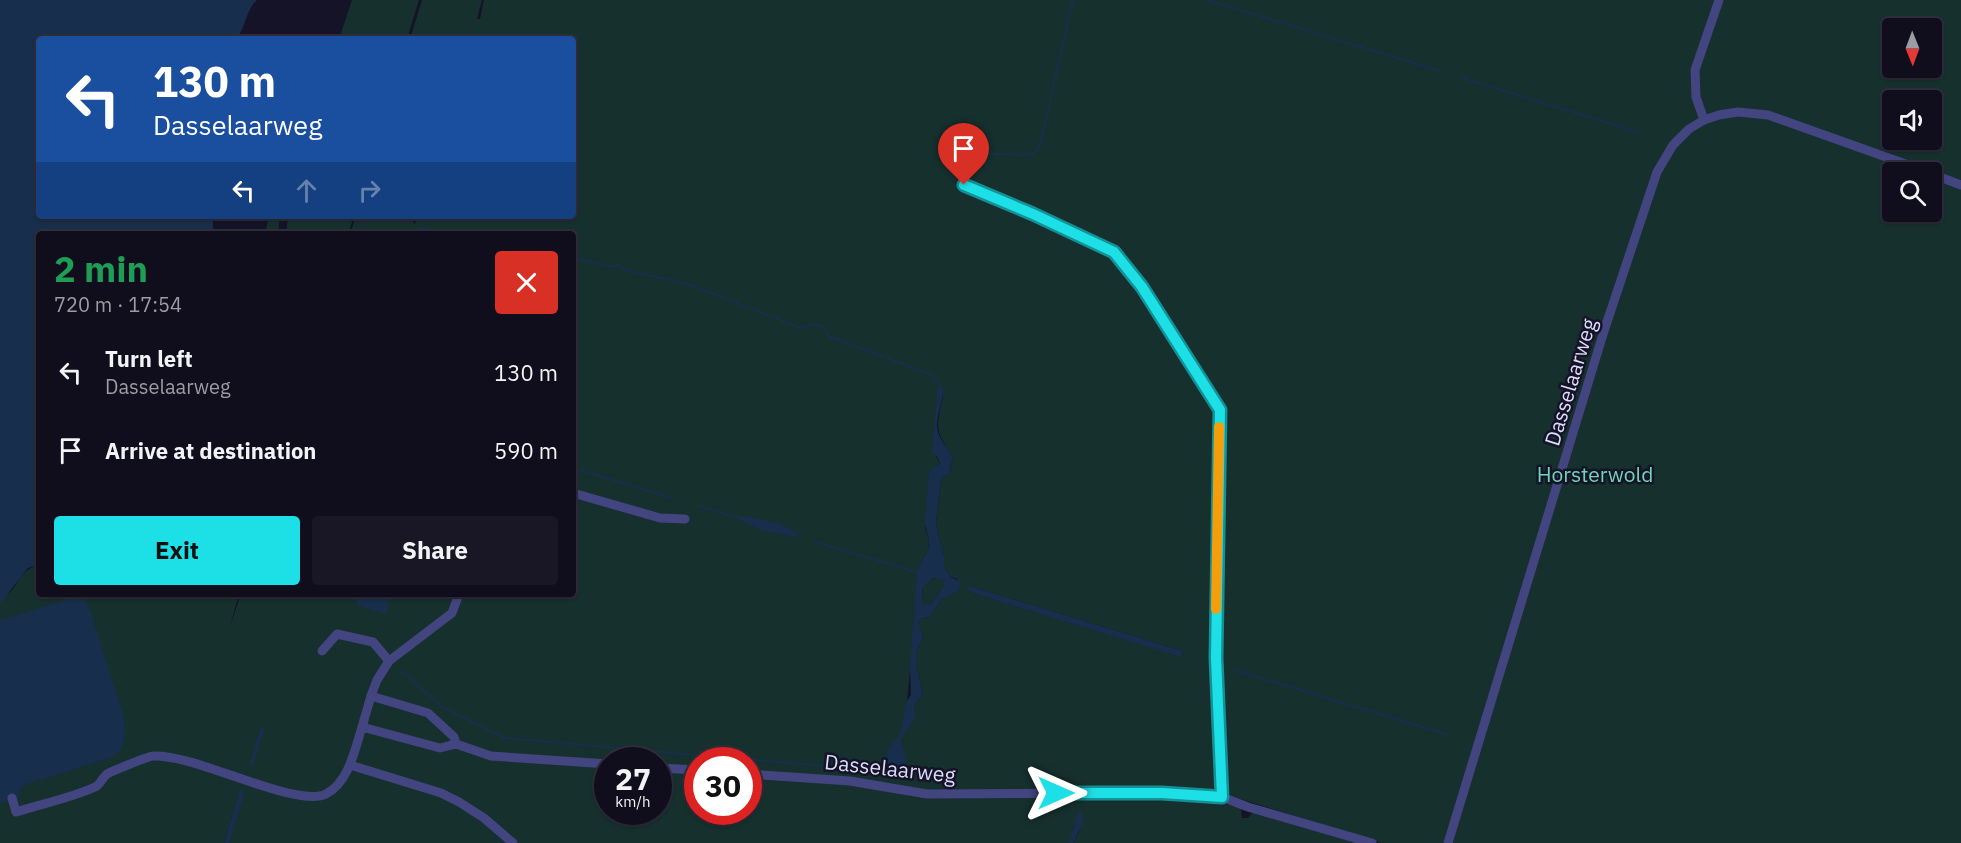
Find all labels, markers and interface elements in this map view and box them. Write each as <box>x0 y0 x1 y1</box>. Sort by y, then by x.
north arrow <box>1882 18 1942 78</box>
map controls <box>1882 18 1942 222</box>
text: 130 m <box>153 54 276 109</box>
icon: left <box>54 60 132 138</box>
button: sound <box>1882 90 1942 150</box>
text: Dasselaarweg <box>153 107 322 142</box>
pin <box>938 123 989 185</box>
icon: arrive <box>947 132 980 165</box>
button: search <box>1882 162 1942 222</box>
icon: left <box>227 174 260 207</box>
icon: ahead <box>290 174 323 207</box>
icon: right <box>353 174 386 207</box>
text: 2 min <box>54 245 148 292</box>
button: close <box>495 251 558 314</box>
text: 720 m · 17:54 <box>54 291 182 318</box>
street label: Dasselaarweg <box>1537 315 1603 449</box>
text: Turn left <box>105 344 193 373</box>
icon: left <box>54 356 87 389</box>
text: 130 m <box>494 358 558 387</box>
text: Dasselaarweg <box>105 373 230 400</box>
icon: arrive <box>54 434 87 467</box>
text: Arrive at destination <box>105 436 316 465</box>
text: 590 m <box>494 436 558 465</box>
park label: Horsterwold <box>1537 460 1653 488</box>
button: Exit <box>54 516 300 585</box>
button: Share <box>312 516 558 585</box>
speed limit sign: 30 <box>684 747 762 825</box>
street label: Dasselaarweg <box>823 747 957 789</box>
text: 27 <box>615 759 651 798</box>
position arrow <box>1024 761 1088 825</box>
text: km/h <box>615 792 651 811</box>

